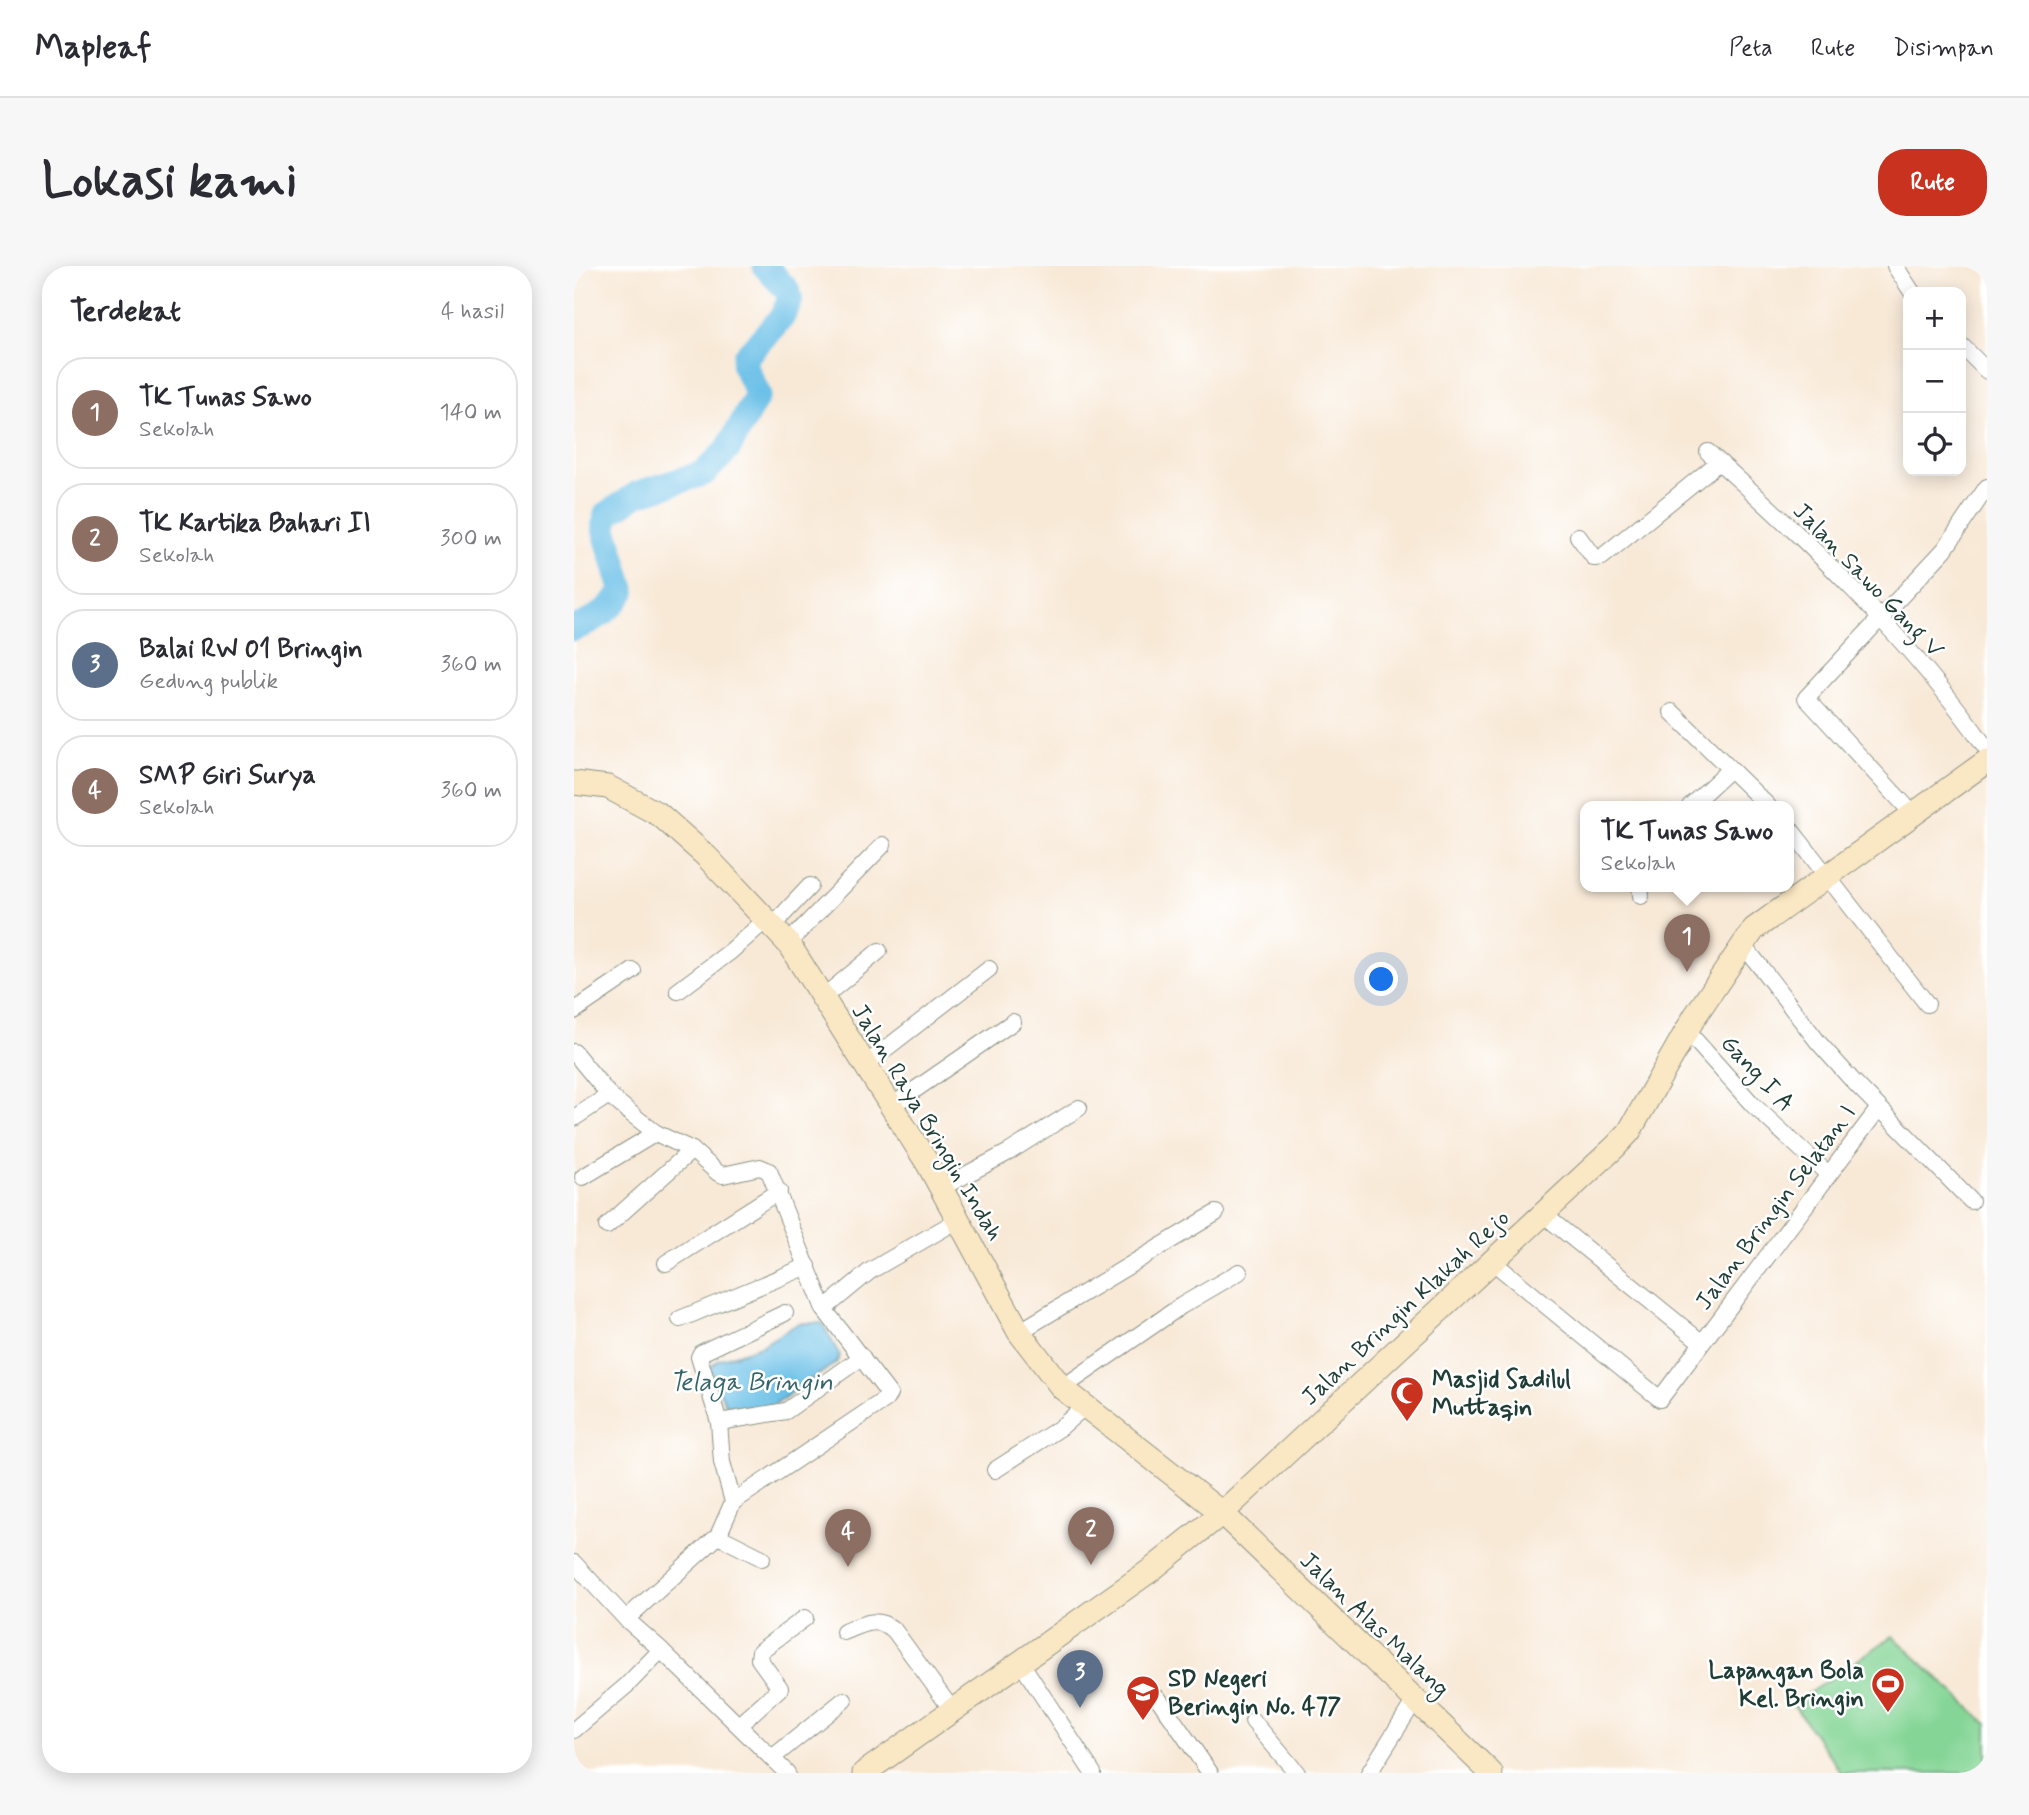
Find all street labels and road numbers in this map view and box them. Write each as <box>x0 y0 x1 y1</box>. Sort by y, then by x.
street label: Jalan Sawo Gang V <box>1783 496 1950 668</box>
street label: Jalan Raya Bringin Indah <box>842 998 1010 1248</box>
street label: Gang I A <box>1712 1029 1801 1121</box>
street label: Jalan Bringin Selatan I <box>1689 1099 1864 1317</box>
street label: Jalan Bringin Klakah Rejo <box>1295 1203 1517 1413</box>
street label: Jalan Alas Malang <box>1291 1546 1456 1706</box>

